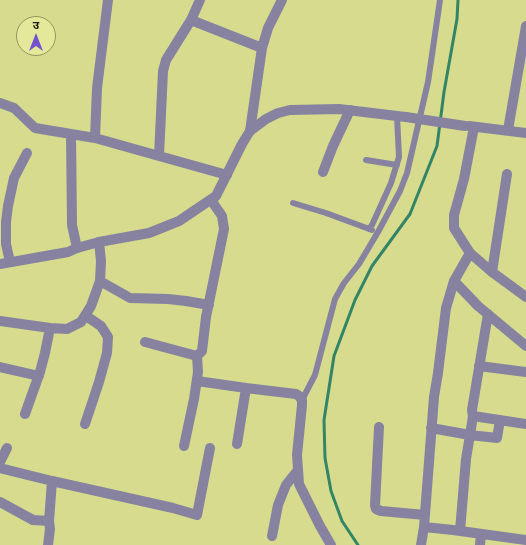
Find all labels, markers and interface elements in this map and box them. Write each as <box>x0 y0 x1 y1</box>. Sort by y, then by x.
north arrow <box>16 16 56 56</box>
text: उ <box>33 18 39 32</box>

